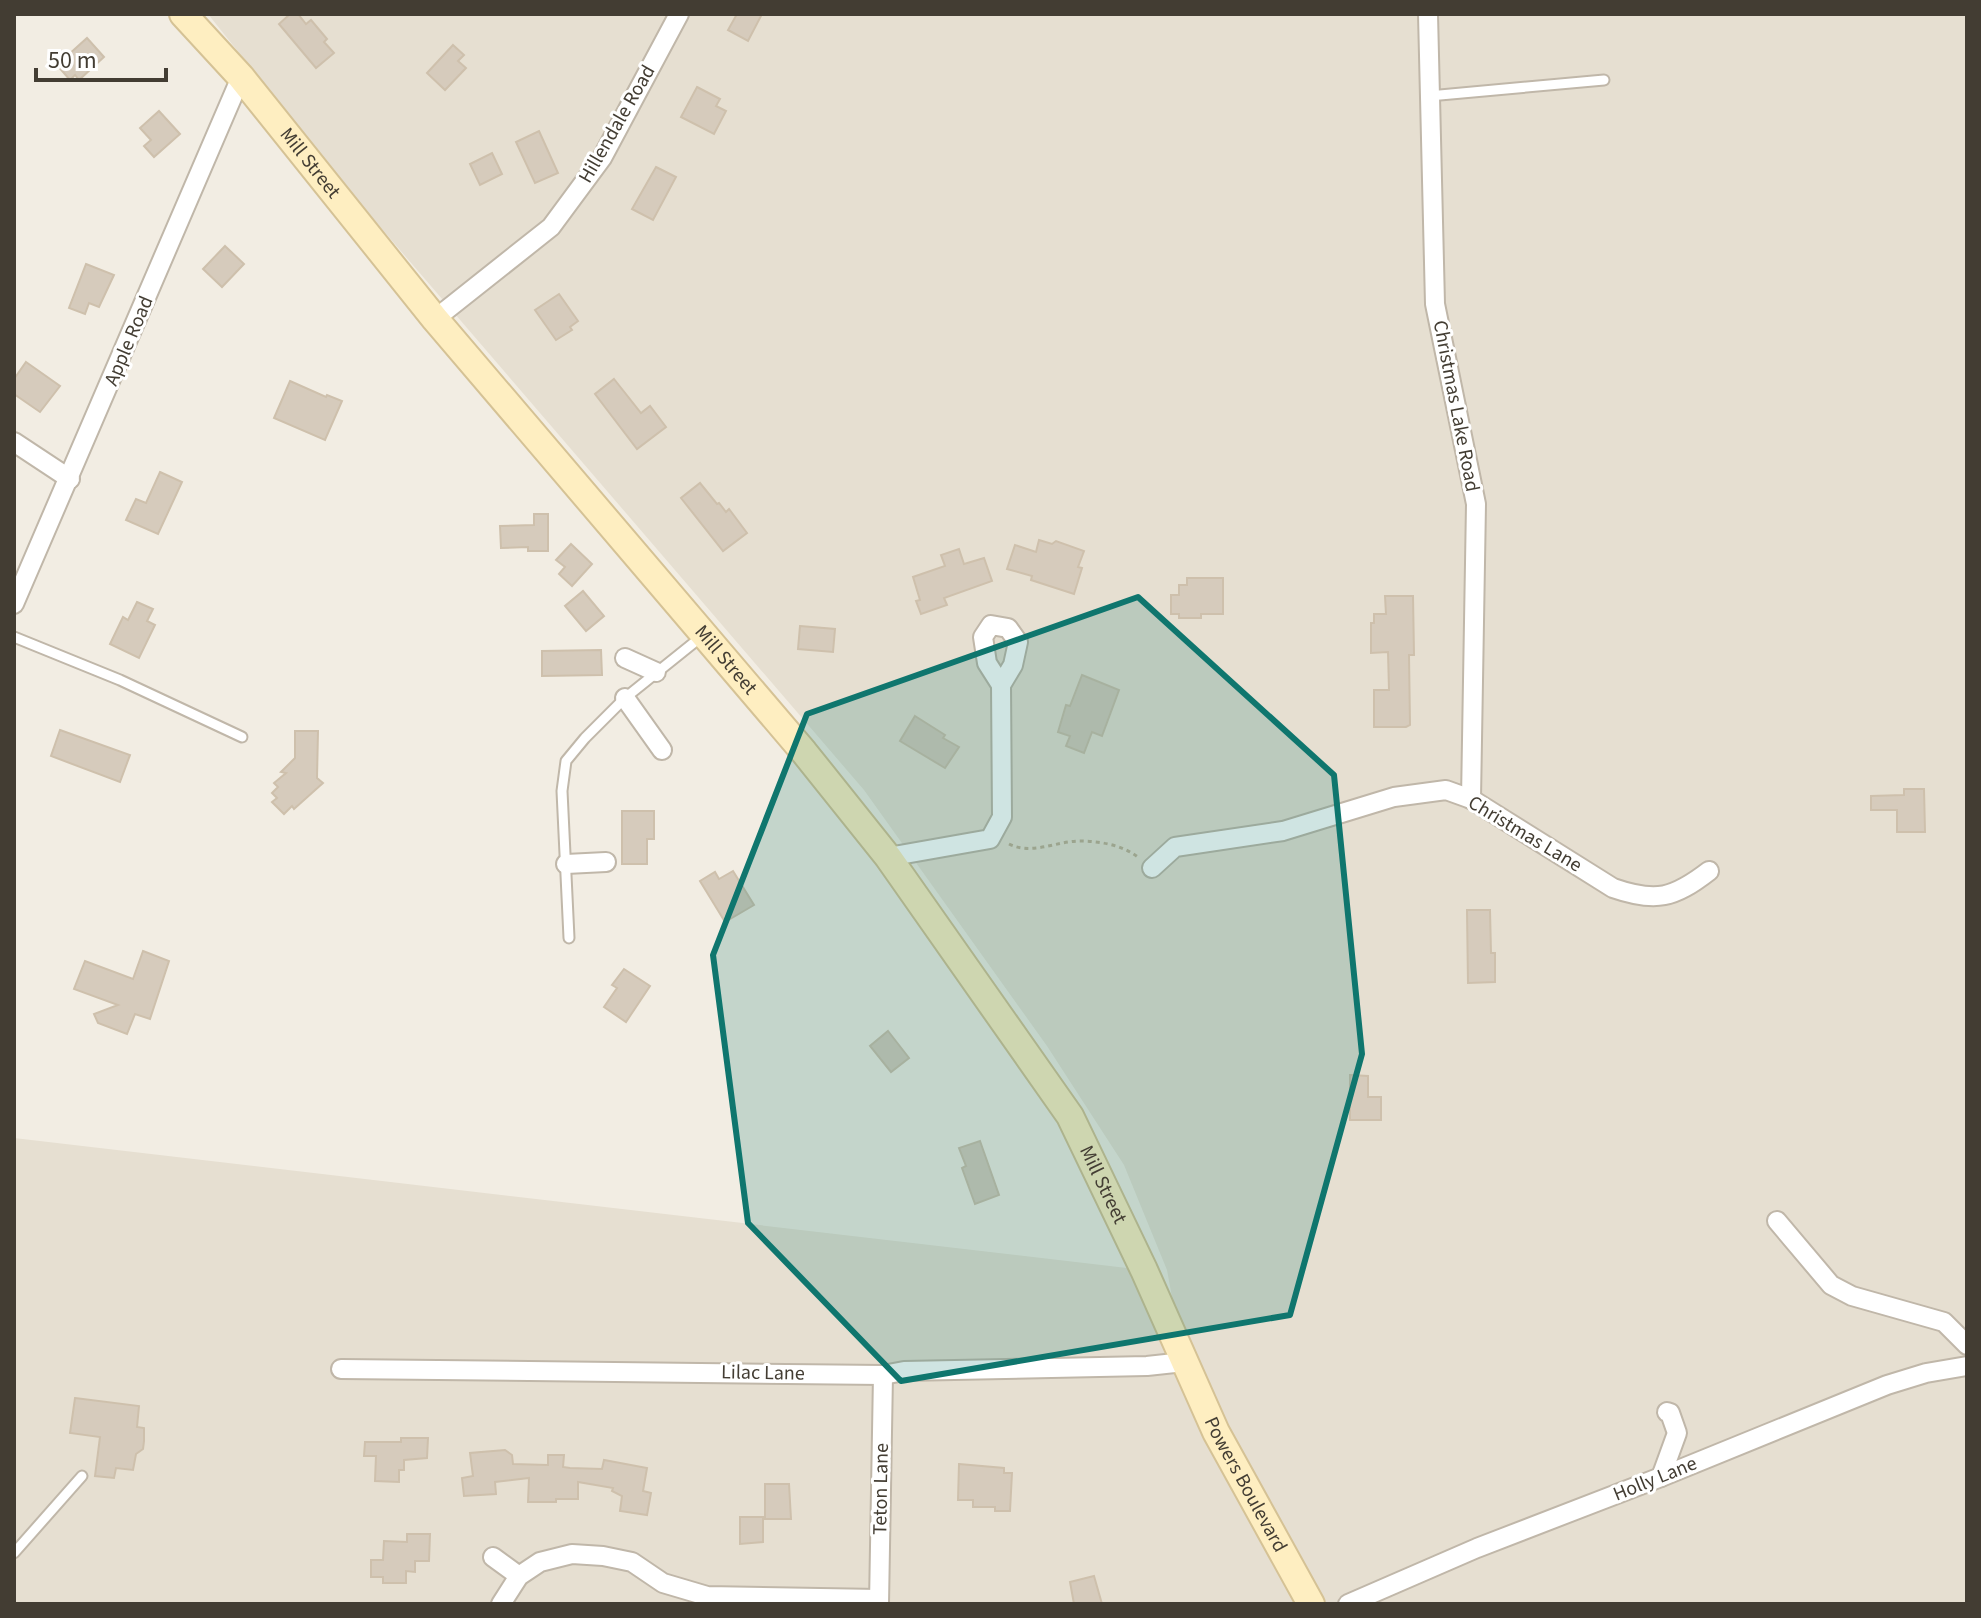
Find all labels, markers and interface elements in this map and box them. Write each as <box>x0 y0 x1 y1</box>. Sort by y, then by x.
scale bar <box>36 32 166 82</box>
text: 50 m <box>48 43 97 78</box>
street label: Hillendale Road <box>572 60 662 188</box>
street label: Mill Street <box>273 122 347 205</box>
street label: Apple Road <box>98 292 160 390</box>
street label: Christmas Lake Road <box>1426 318 1486 494</box>
street label: Mill Street <box>688 619 764 701</box>
street label: Christmas Lane <box>1463 789 1587 879</box>
street label: Mill Street <box>1072 1141 1134 1229</box>
street label: Lilac Lane <box>721 1358 805 1388</box>
street label: Powers Boulevard <box>1197 1412 1294 1557</box>
street label: Teton Lane <box>866 1443 896 1535</box>
street label: Holly Lane <box>1609 1449 1701 1508</box>

